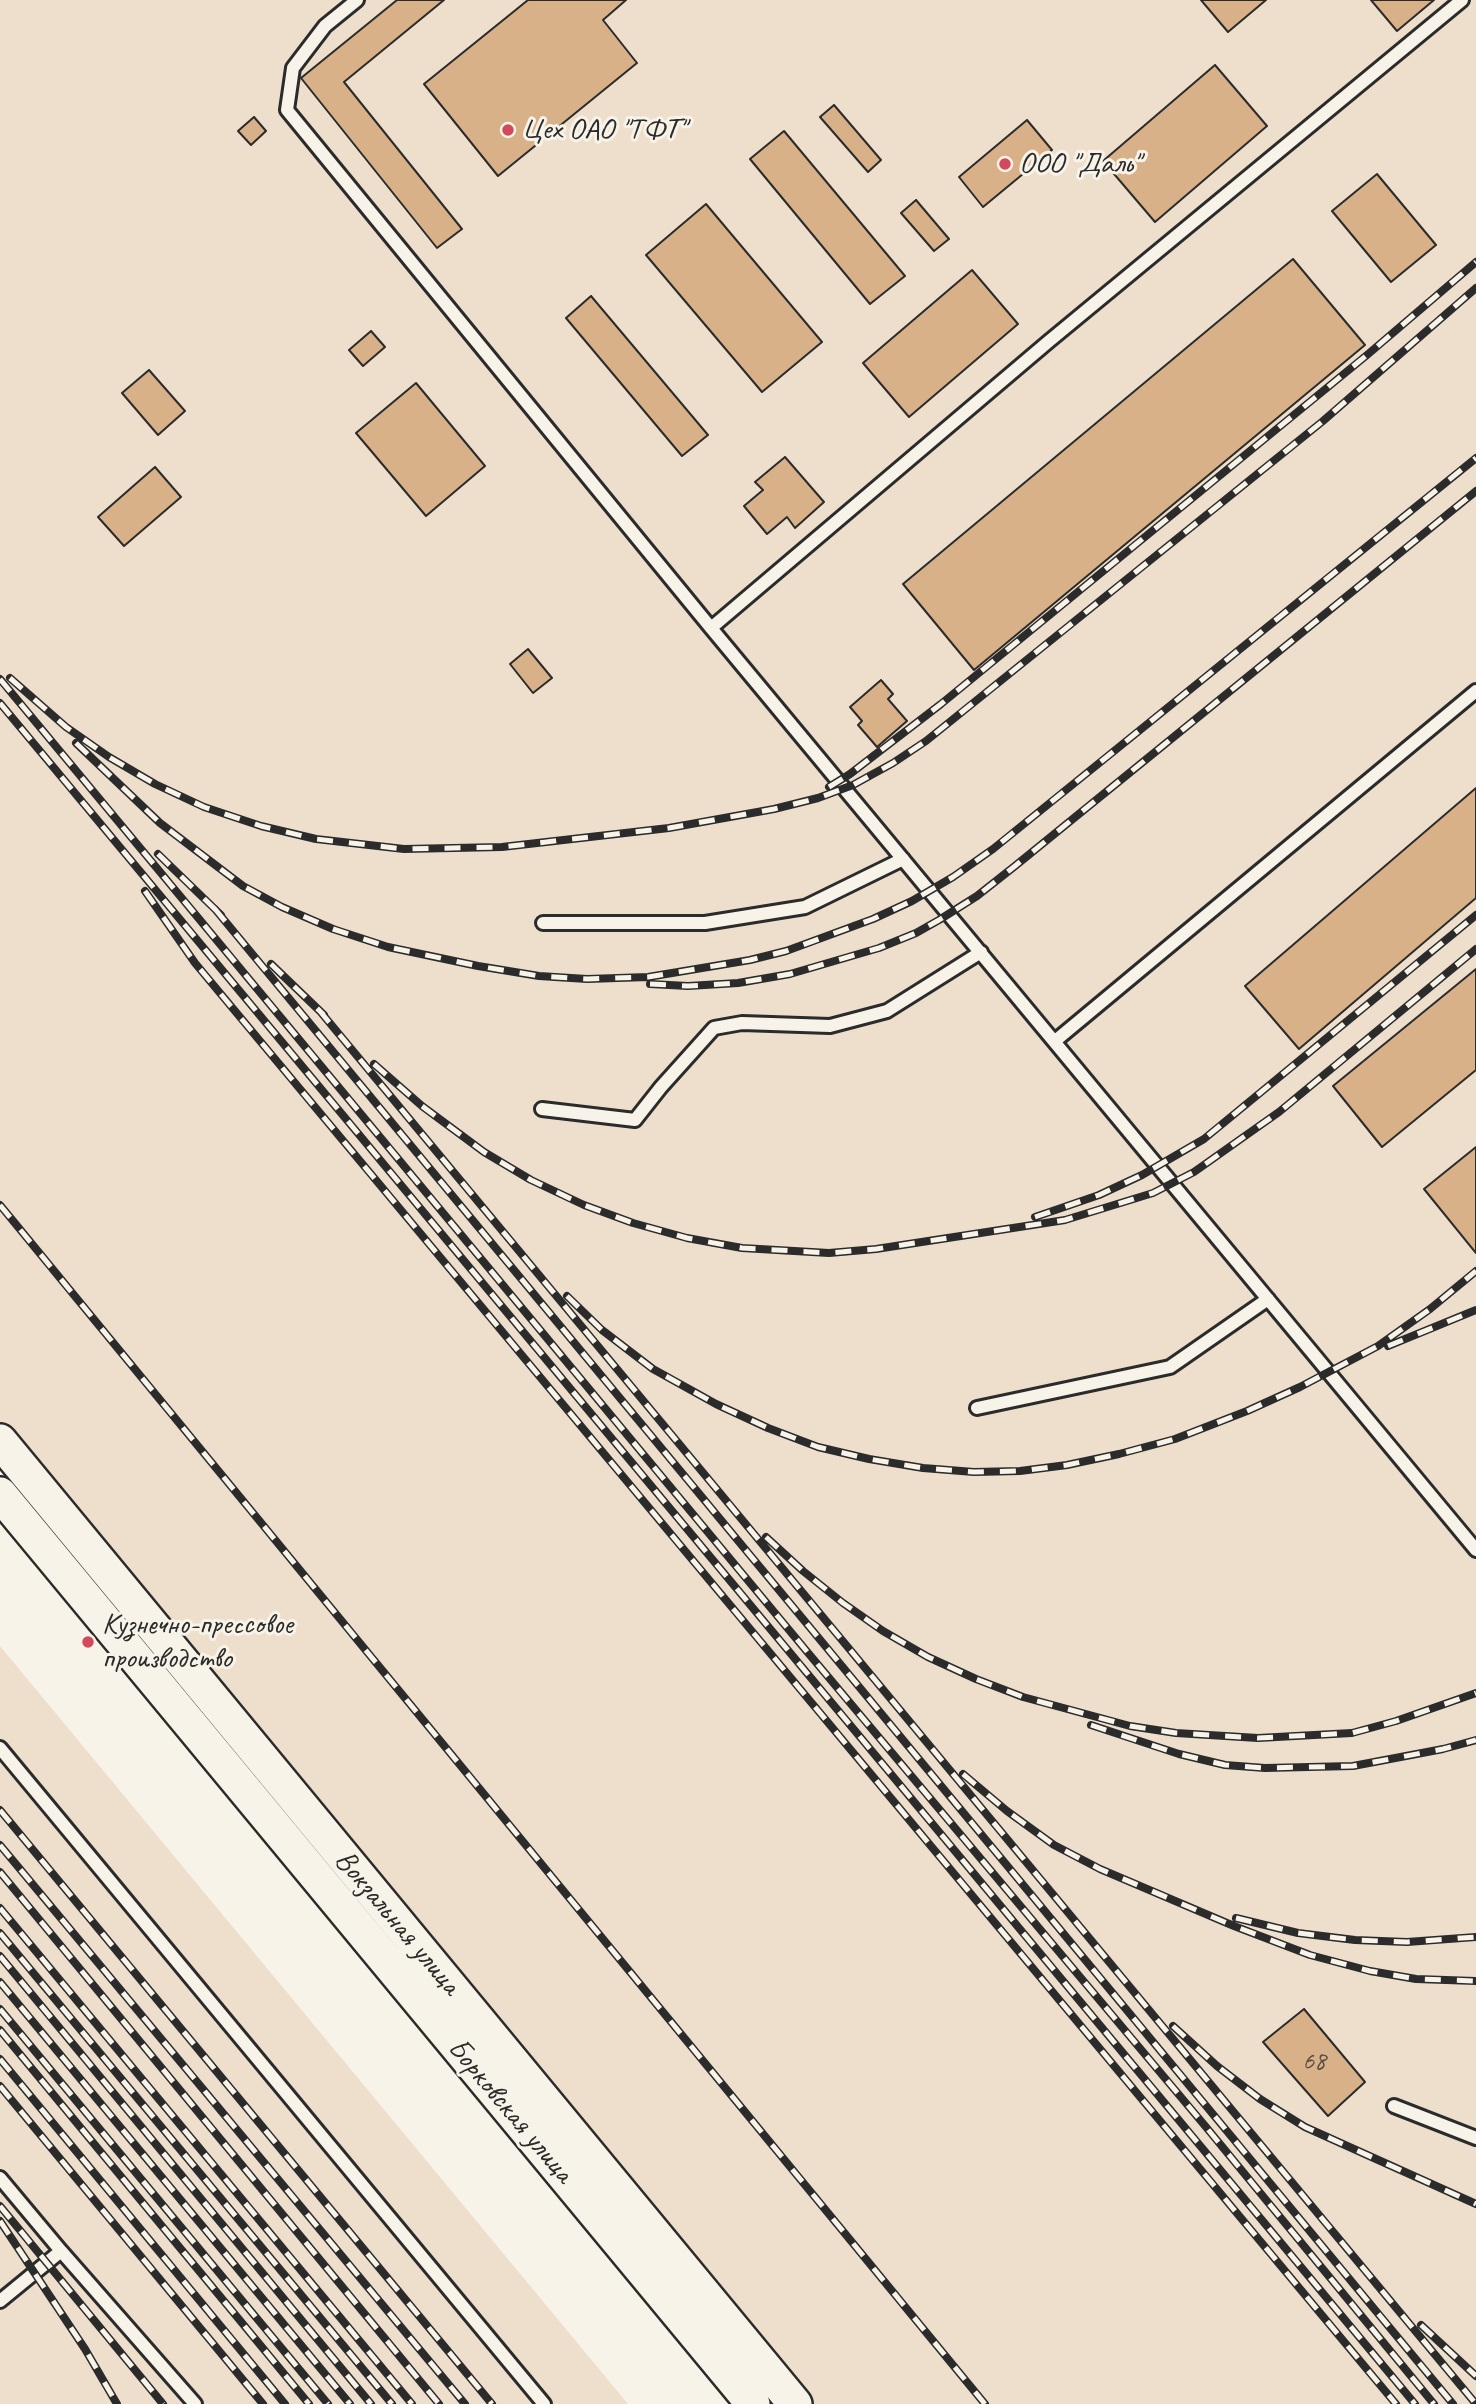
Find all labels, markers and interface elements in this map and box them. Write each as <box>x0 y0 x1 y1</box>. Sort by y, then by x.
place label: Цех ОАО "ТФТ" <box>522 112 685 148</box>
marker: Цех ОАО "ТФТ" <box>500 122 516 138</box>
place label: ООО "Даль" <box>1019 146 1140 182</box>
marker: ООО "Даль" <box>997 156 1013 172</box>
place label: Кузнечно-прессовое производство <box>102 1607 293 1678</box>
marker: Кузнечно-прессовое производство <box>80 1634 96 1650</box>
street label: Вокзальная улица <box>326 1843 468 2003</box>
street label: Борковская улица <box>439 2031 581 2191</box>
house number: 68 <box>1302 2046 1326 2078</box>

